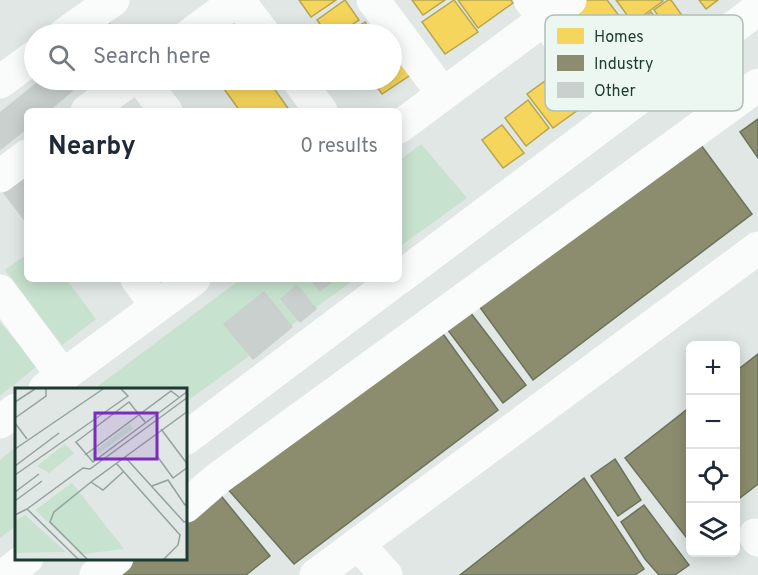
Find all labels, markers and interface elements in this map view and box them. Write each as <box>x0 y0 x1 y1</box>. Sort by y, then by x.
legend <box>545 15 743 111</box>
search box <box>24 24 402 90</box>
text: Homes <box>594 28 644 48</box>
icon: search <box>45 41 78 74</box>
text: Search here <box>93 44 211 71</box>
text: Industry <box>594 55 653 75</box>
text: Other <box>594 82 636 102</box>
text: Nearby <box>48 131 136 164</box>
text: 0 results <box>300 134 378 160</box>
map controls <box>686 341 740 557</box>
button: + <box>686 341 740 395</box>
inset map <box>15 388 188 560</box>
button: − <box>686 395 740 449</box>
button: locate <box>686 449 740 503</box>
button: layers <box>686 503 740 557</box>

